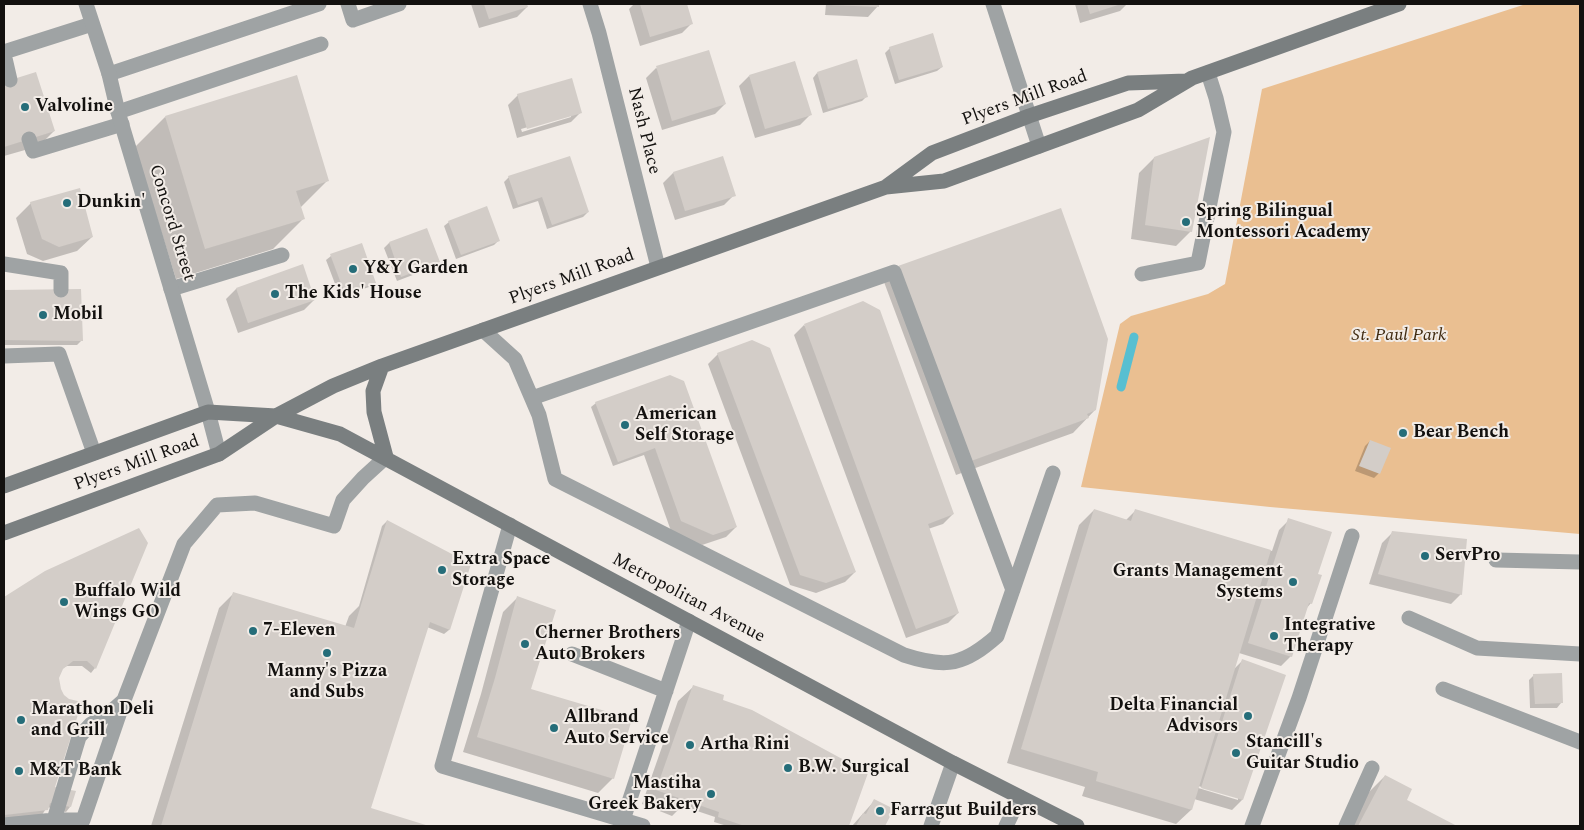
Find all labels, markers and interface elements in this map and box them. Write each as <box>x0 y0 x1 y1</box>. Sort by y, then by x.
street label: Plyers Mill Road <box>959 66 1091 132</box>
street label: Nash Place <box>622 85 664 177</box>
place label: Valvoline <box>35 96 113 118</box>
marker: Valvoline <box>19 101 31 113</box>
street label: Concord Street <box>143 162 199 284</box>
place label: Dunkin' <box>77 192 146 214</box>
marker: Dunkin' <box>61 197 73 209</box>
place label: Spring Bilingual Montessori Academy <box>1196 201 1370 243</box>
marker: Spring Bilingual Montessori Academy <box>1180 216 1192 228</box>
street label: Plyers Mill Road <box>506 245 638 311</box>
place label: Y&Y Garden <box>363 258 468 280</box>
marker: Y&Y Garden <box>347 263 359 275</box>
place label: The Kids' House <box>285 283 422 305</box>
marker: The Kids' House <box>269 288 281 300</box>
place label: Mobil <box>53 304 103 326</box>
marker: Mobil <box>37 309 49 321</box>
park label: St. Paul Park <box>1352 325 1446 347</box>
place label: American Self Storage <box>635 404 734 446</box>
marker: American Self Storage <box>619 419 631 431</box>
place label: Bear Bench <box>1413 422 1509 444</box>
marker: Bear Bench <box>1397 427 1409 439</box>
street label: Plyers Mill Road <box>71 431 203 497</box>
place label: ServPro <box>1435 545 1500 567</box>
place label: Extra Space Storage <box>452 549 550 592</box>
street label: Metropolitan Avenue <box>608 550 768 648</box>
marker: ServPro <box>1419 550 1431 562</box>
place label: Grants Management Systems <box>1113 561 1283 604</box>
marker: Extra Space Storage <box>436 564 448 576</box>
marker: Grants Management Systems <box>1287 576 1299 588</box>
place label: Buffalo Wild Wings GO <box>74 581 181 624</box>
marker: Buffalo Wild Wings GO <box>58 596 70 608</box>
place label: Integrative Therapy <box>1284 615 1376 658</box>
place label: 7-Eleven <box>263 620 336 642</box>
place label: Cherner Brothers Auto Brokers <box>535 623 680 666</box>
marker: 7-Eleven <box>247 625 259 637</box>
marker: Integrative Therapy <box>1268 630 1280 642</box>
marker: Cherner Brothers Auto Brokers <box>519 638 531 650</box>
marker: Manny's Pizza and Subs <box>321 647 333 659</box>
place label: Manny's Pizza and Subs <box>267 661 387 704</box>
place label: Delta Financial Advisors <box>1109 695 1238 738</box>
place label: Marathon Deli and Grill <box>31 699 154 742</box>
place label: Allbrand Auto Service <box>564 707 669 750</box>
marker: Delta Financial Advisors <box>1242 710 1254 722</box>
marker: Marathon Deli and Grill <box>15 714 27 726</box>
marker: Allbrand Auto Service <box>548 722 560 734</box>
place label: Stancill's Guitar Studio <box>1246 732 1359 774</box>
place label: Artha Rini <box>700 734 790 756</box>
marker: Artha Rini <box>684 739 696 751</box>
marker: Stancill's Guitar Studio <box>1230 747 1242 759</box>
place label: B.W. Surgical <box>798 757 909 779</box>
place label: M&T Bank <box>29 760 122 782</box>
marker: B.W. Surgical <box>782 762 794 774</box>
marker: M&T Bank <box>13 765 25 777</box>
place label: Mastiha Greek Bakery <box>588 773 701 816</box>
marker: Mastiha Greek Bakery <box>705 788 717 800</box>
place label: Farragut Builders <box>890 800 1037 822</box>
marker: Farragut Builders <box>874 805 886 817</box>

